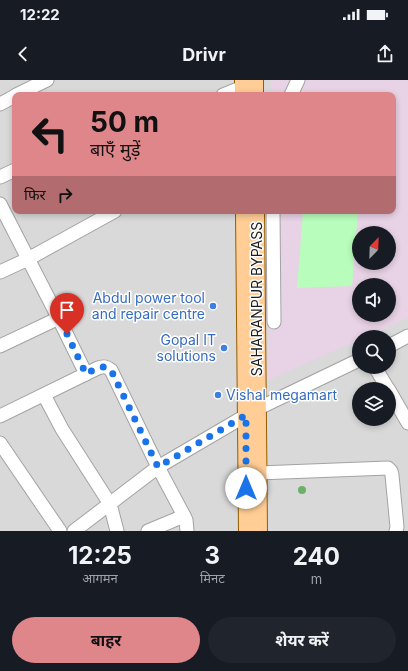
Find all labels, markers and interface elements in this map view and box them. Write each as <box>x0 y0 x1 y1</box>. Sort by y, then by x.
text: 12:22 <box>20 5 60 24</box>
icon: back <box>12 43 34 65</box>
icon: share <box>374 43 396 65</box>
text: Drivr <box>182 44 226 65</box>
text: 50 m <box>90 105 159 139</box>
icon: left <box>24 108 76 160</box>
text: बाएँ मुड़ें <box>90 139 140 160</box>
icon: right <box>54 184 76 206</box>
text: फिर <box>24 185 46 204</box>
street label: SAHARANPUR BYPASS <box>248 222 265 376</box>
north arrow <box>352 226 396 270</box>
map controls <box>352 226 396 426</box>
button: sound <box>352 278 396 322</box>
place label: Abdul power tool and repair centre <box>92 289 205 322</box>
pin <box>50 293 84 334</box>
icon: arrive <box>56 299 78 321</box>
marker: Abdul power tool and repair centre <box>208 301 218 311</box>
button: search <box>352 330 396 374</box>
place label: Gopal IT solutions <box>157 331 216 364</box>
marker: Gopal IT solutions <box>219 343 229 353</box>
button: layers <box>352 382 396 426</box>
place label: Vishal megamart <box>226 386 337 403</box>
marker: Vishal megamart <box>213 390 223 400</box>
position arrow <box>225 467 267 509</box>
text: 12:25 <box>68 541 132 570</box>
text: 3 <box>205 541 220 570</box>
text: 240 <box>293 542 340 571</box>
text: आगमन <box>82 570 118 586</box>
text: मिनट <box>200 570 225 586</box>
text: m <box>311 571 322 587</box>
button: बाहर <box>12 617 200 663</box>
button: शेयर करें <box>208 617 396 663</box>

